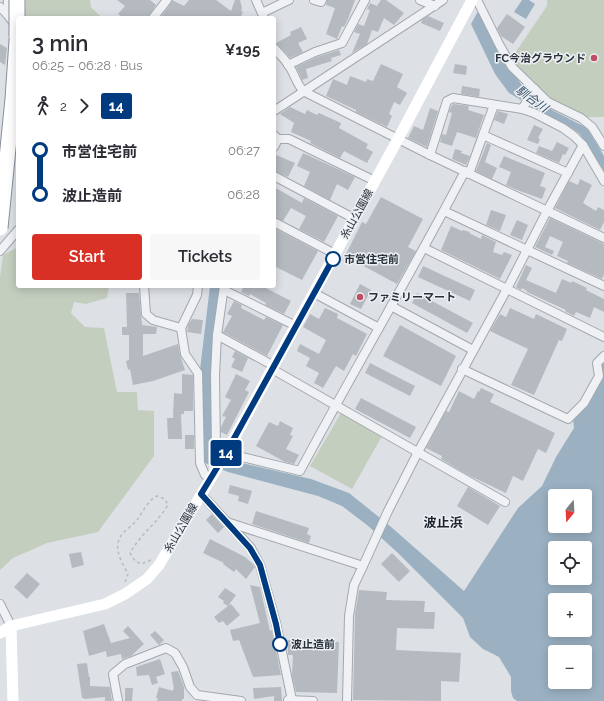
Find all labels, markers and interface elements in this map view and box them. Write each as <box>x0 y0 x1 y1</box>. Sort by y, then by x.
text: 3 min <box>32 30 88 56</box>
text: ¥195 <box>225 41 260 59</box>
place label: FC今治グラウンド <box>495 52 586 65</box>
marker: FC今治グラウンド <box>589 53 599 63</box>
text: 06:25 – 06:28 · Bus <box>32 58 143 73</box>
water label: 馴合川 <box>513 83 552 116</box>
icon: walk <box>32 95 54 117</box>
icon: forward <box>73 95 95 117</box>
text: 14 <box>109 98 124 114</box>
text: 2 <box>60 99 67 114</box>
text: 市営住宅前 <box>62 143 137 161</box>
text: 06:27 <box>228 143 260 158</box>
text: 波止造前 <box>62 187 122 205</box>
text: 06:28 <box>227 187 260 202</box>
street label: 糸山公園線 <box>338 187 376 241</box>
button: Start <box>32 234 142 280</box>
button: Tickets <box>150 234 260 280</box>
marker: 市営住宅前 <box>325 251 341 267</box>
place label: 市営住宅前 <box>344 253 399 266</box>
place label: ファミリーマート <box>368 291 456 304</box>
marker: ファミリーマート <box>355 292 365 302</box>
line badge: 14 <box>208 440 244 466</box>
text: 14 <box>219 445 233 461</box>
north arrow <box>548 489 592 533</box>
map controls <box>548 489 592 689</box>
street label: 糸山公園線 <box>162 501 200 555</box>
district label: 波止浜 <box>423 515 463 530</box>
button: locate <box>548 541 592 585</box>
button: + <box>548 593 592 637</box>
marker: 波止造前 <box>272 636 288 652</box>
place label: 波止造前 <box>291 638 335 651</box>
button: − <box>548 645 592 689</box>

